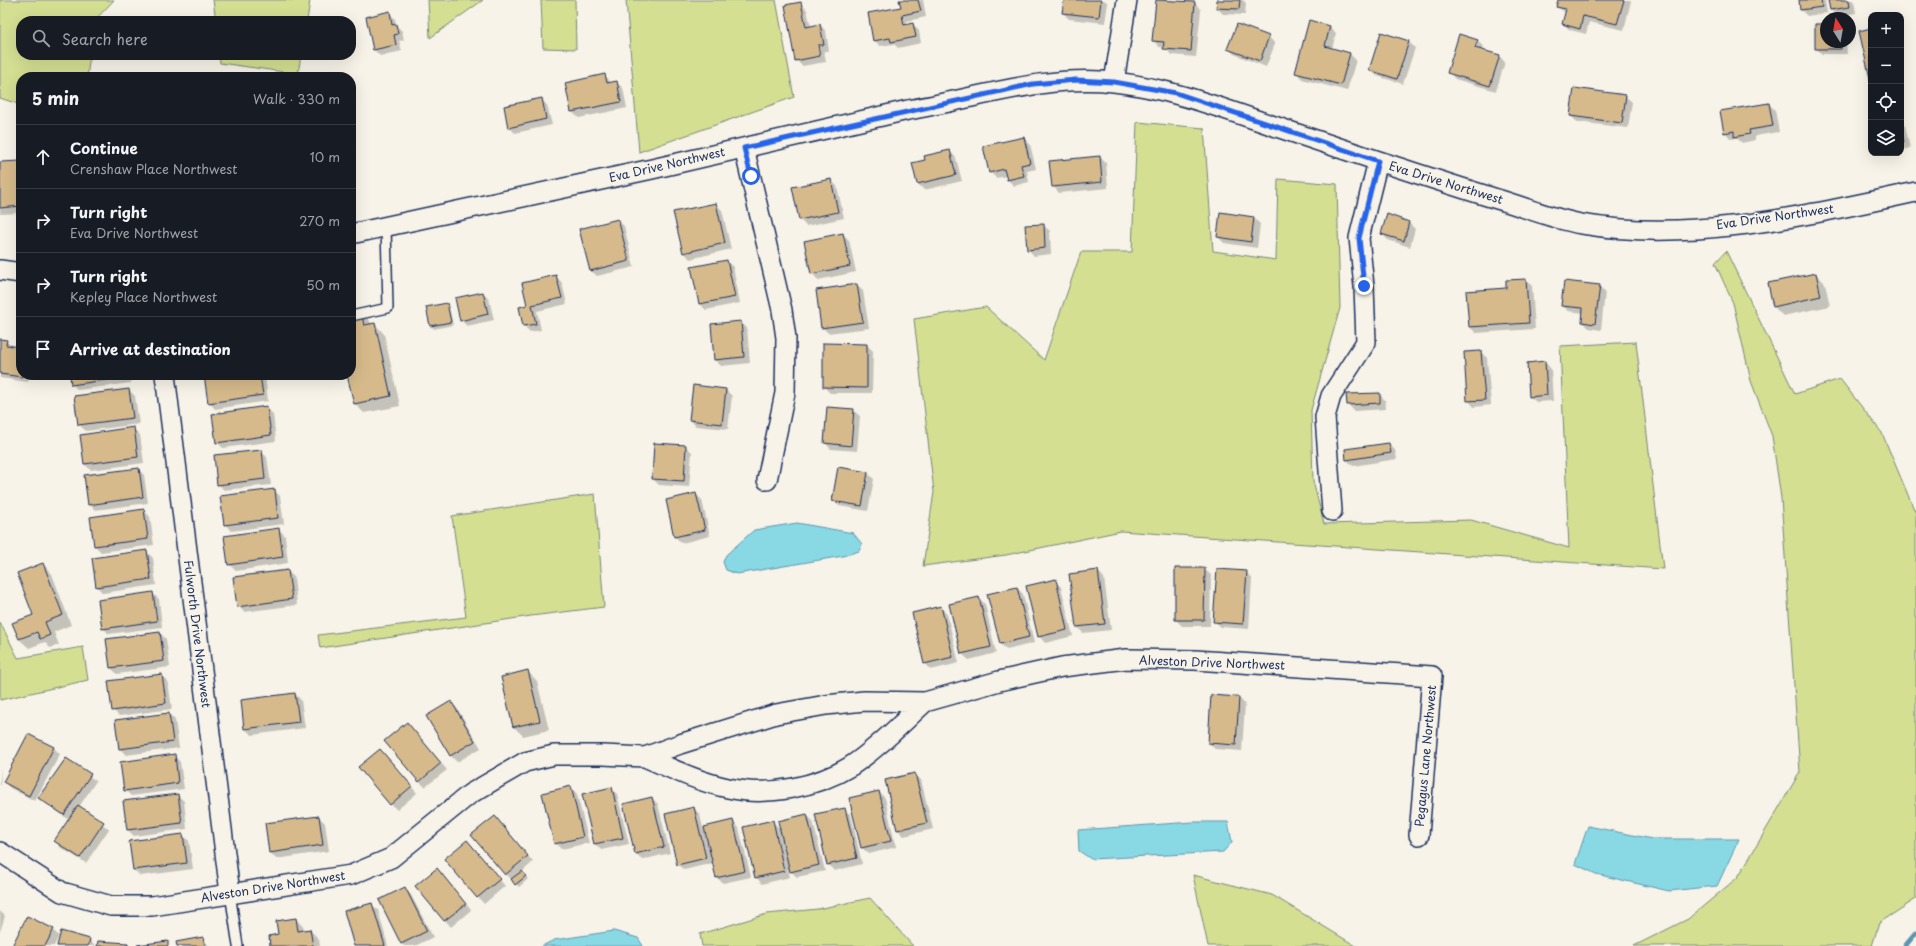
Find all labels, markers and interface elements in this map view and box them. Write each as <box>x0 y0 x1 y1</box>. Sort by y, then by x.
north arrow <box>1820 12 1856 48</box>
map controls <box>1868 12 1904 156</box>
button: + <box>1868 12 1904 48</box>
search box <box>16 16 356 60</box>
icon: search <box>30 27 52 49</box>
text: Search here <box>62 27 148 50</box>
button: − <box>1868 48 1904 84</box>
button: locate <box>1868 84 1904 120</box>
text: 5 min <box>32 85 79 111</box>
text: Walk · 330 m <box>253 89 340 108</box>
button: layers <box>1868 120 1904 156</box>
text: Continue <box>70 136 138 159</box>
street label: Eva Drive Northwest <box>607 142 727 186</box>
icon: ahead <box>32 146 54 168</box>
text: 10 m <box>310 147 340 166</box>
street label: Eva Drive Northwest <box>1387 156 1506 208</box>
text: Crenshaw Place Northwest <box>70 159 237 178</box>
route start <box>742 167 760 185</box>
street label: Eva Drive Northwest <box>1715 199 1835 233</box>
text: Turn right <box>70 200 147 223</box>
icon: right <box>32 210 54 232</box>
text: 270 m <box>299 211 340 230</box>
text: Eva Drive Northwest <box>70 223 198 242</box>
text: Turn right <box>70 264 147 287</box>
icon: right <box>32 274 54 296</box>
text: 50 m <box>306 275 340 294</box>
route end <box>1355 277 1373 295</box>
text: Kepley Place Northwest <box>70 287 217 306</box>
text: Arrive at destination <box>70 337 231 360</box>
icon: arrive <box>32 338 54 360</box>
street label: Fulworth Drive Northwest <box>180 559 216 709</box>
street label: Alveston Drive Northwest <box>1139 650 1286 674</box>
street label: Pegagus Lane Northwest <box>1410 684 1440 828</box>
street label: Alveston Drive Northwest <box>199 866 347 906</box>

